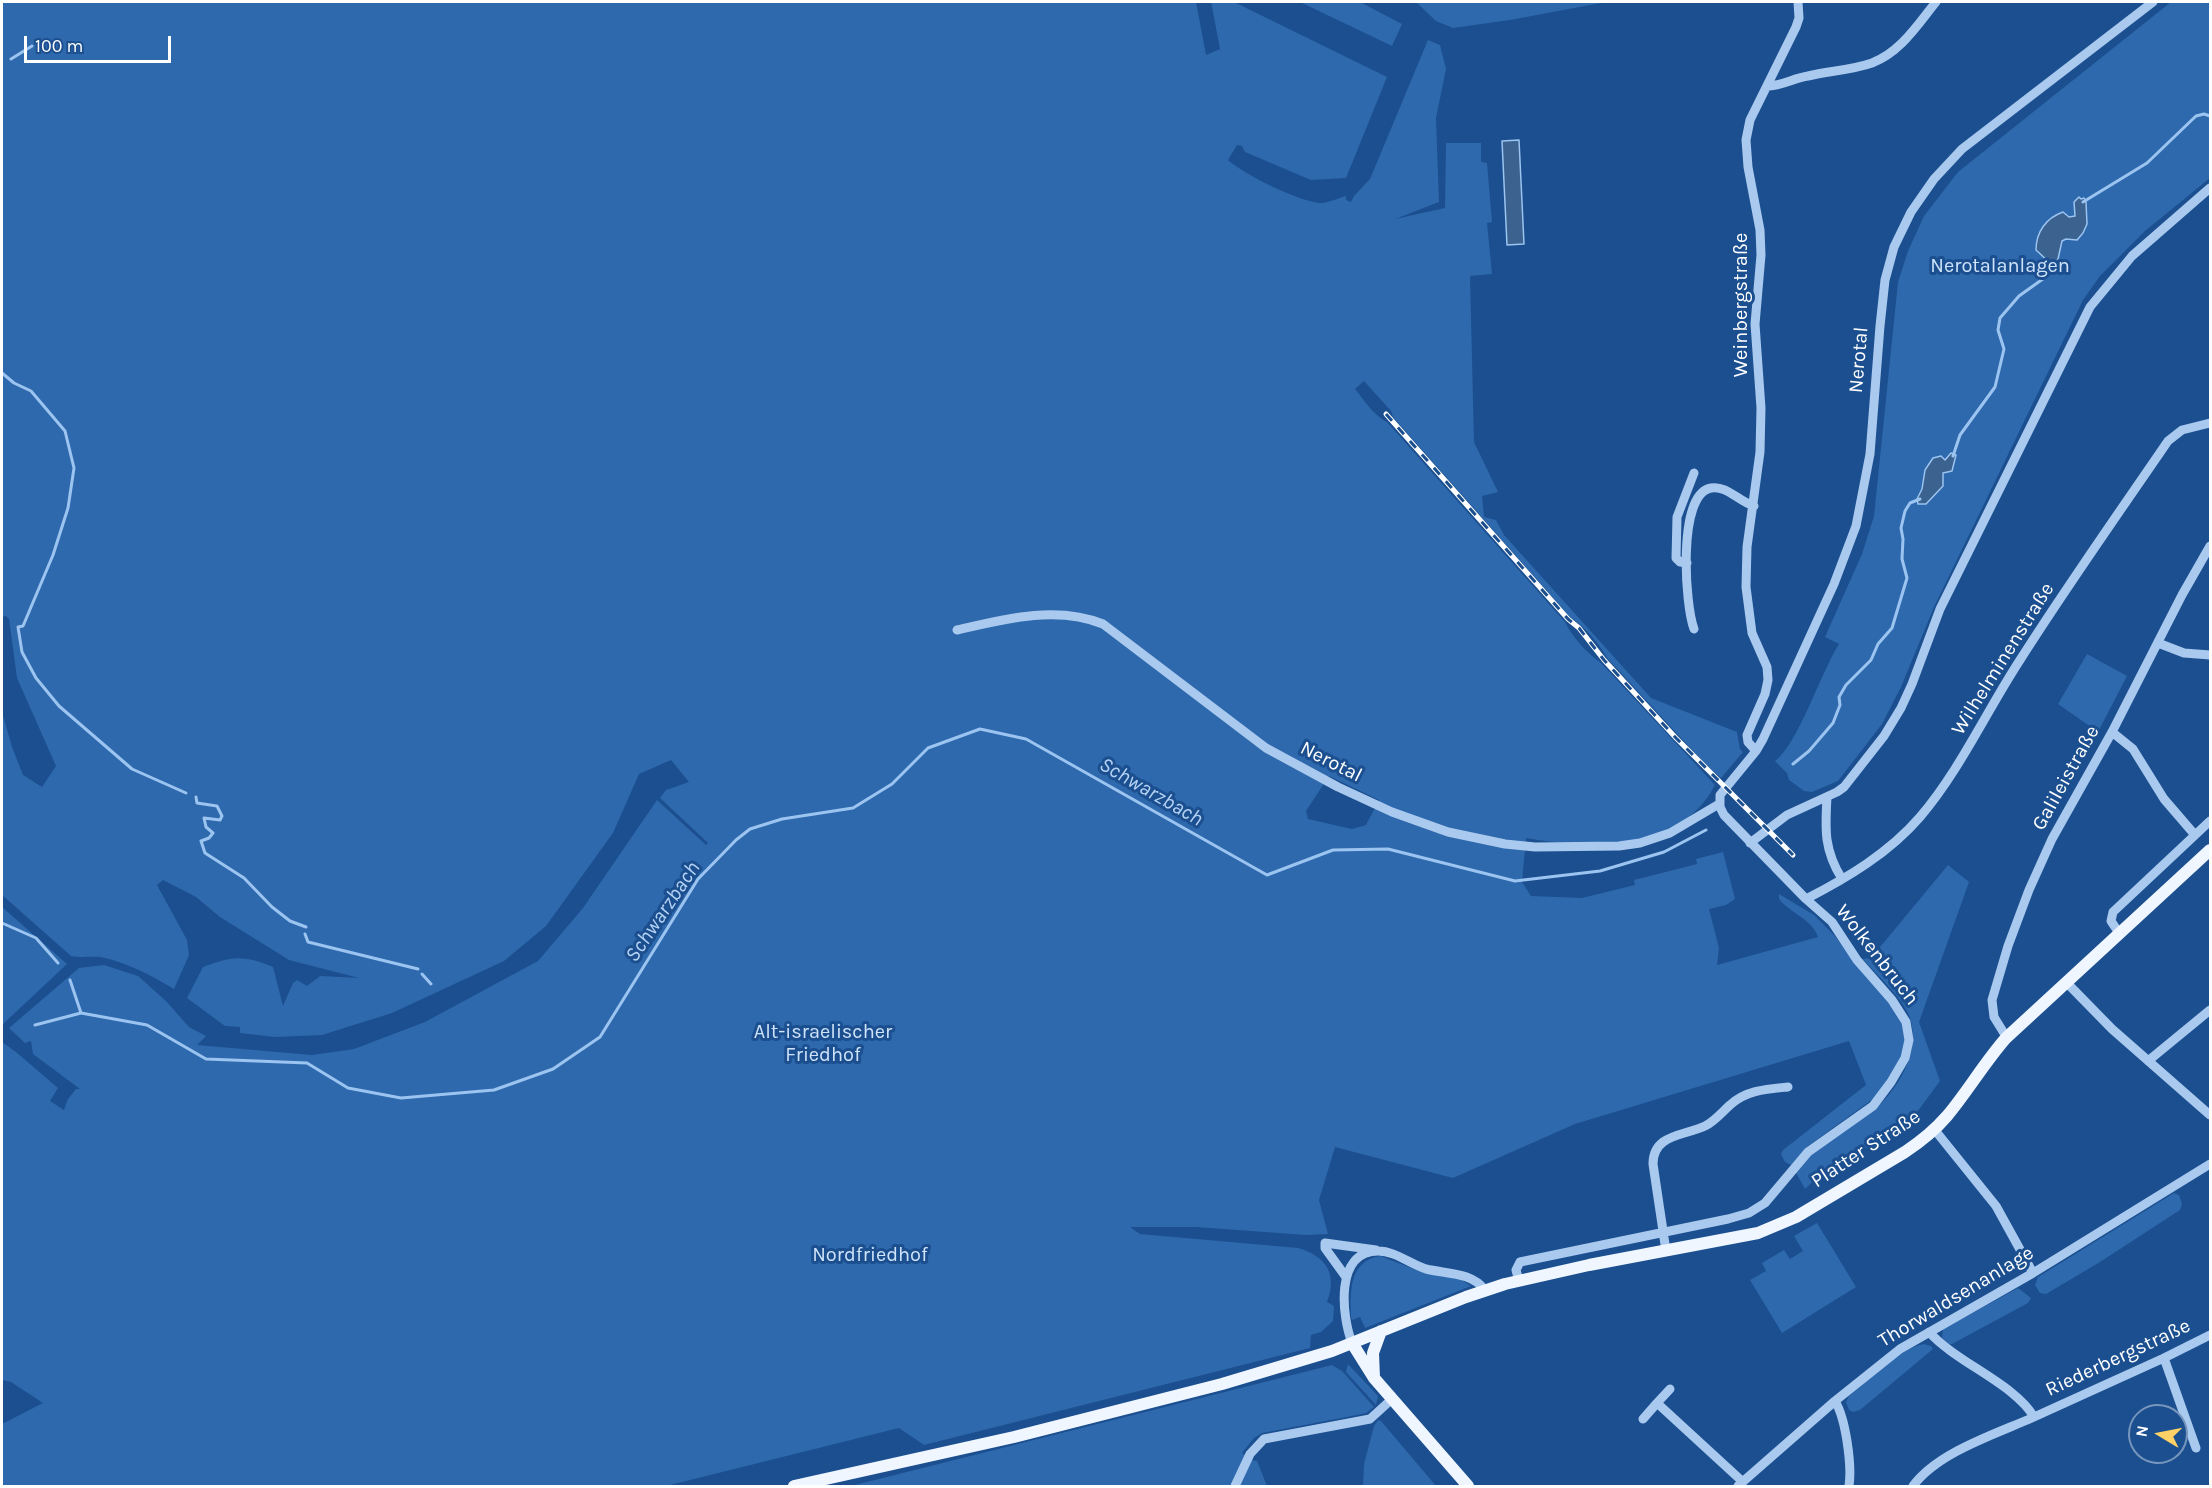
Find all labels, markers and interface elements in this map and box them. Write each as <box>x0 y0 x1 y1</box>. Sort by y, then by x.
scale bar <box>27 24 174 62</box>
text: 100 m <box>35 35 83 57</box>
street label: Weinbergstraße <box>1729 233 1753 377</box>
park label: Nerotalanlagen <box>1930 254 2070 278</box>
street label: Nerotal <box>1844 326 1874 394</box>
street label: Wilhelminenstraße <box>1946 578 2060 740</box>
street label: Galileistraße <box>2027 721 2105 835</box>
street label: Nerotal <box>1296 736 1366 788</box>
water label: Schwarzbach <box>1095 752 1207 832</box>
water label: Schwarzbach <box>620 857 706 967</box>
street label: Wolkenbruch <box>1830 900 1924 1010</box>
park label: Alt-israelischer Friedhof <box>754 1020 892 1067</box>
street label: Platter Straße <box>1807 1105 1925 1193</box>
street label: Thorwaldsenanlage <box>1874 1241 2038 1353</box>
park label: Nordfriedhof <box>812 1243 928 1267</box>
street label: Riederbergstraße <box>2042 1314 2194 1402</box>
north arrow <box>2128 1404 2188 1464</box>
text: N <box>2131 1424 2152 1438</box>

